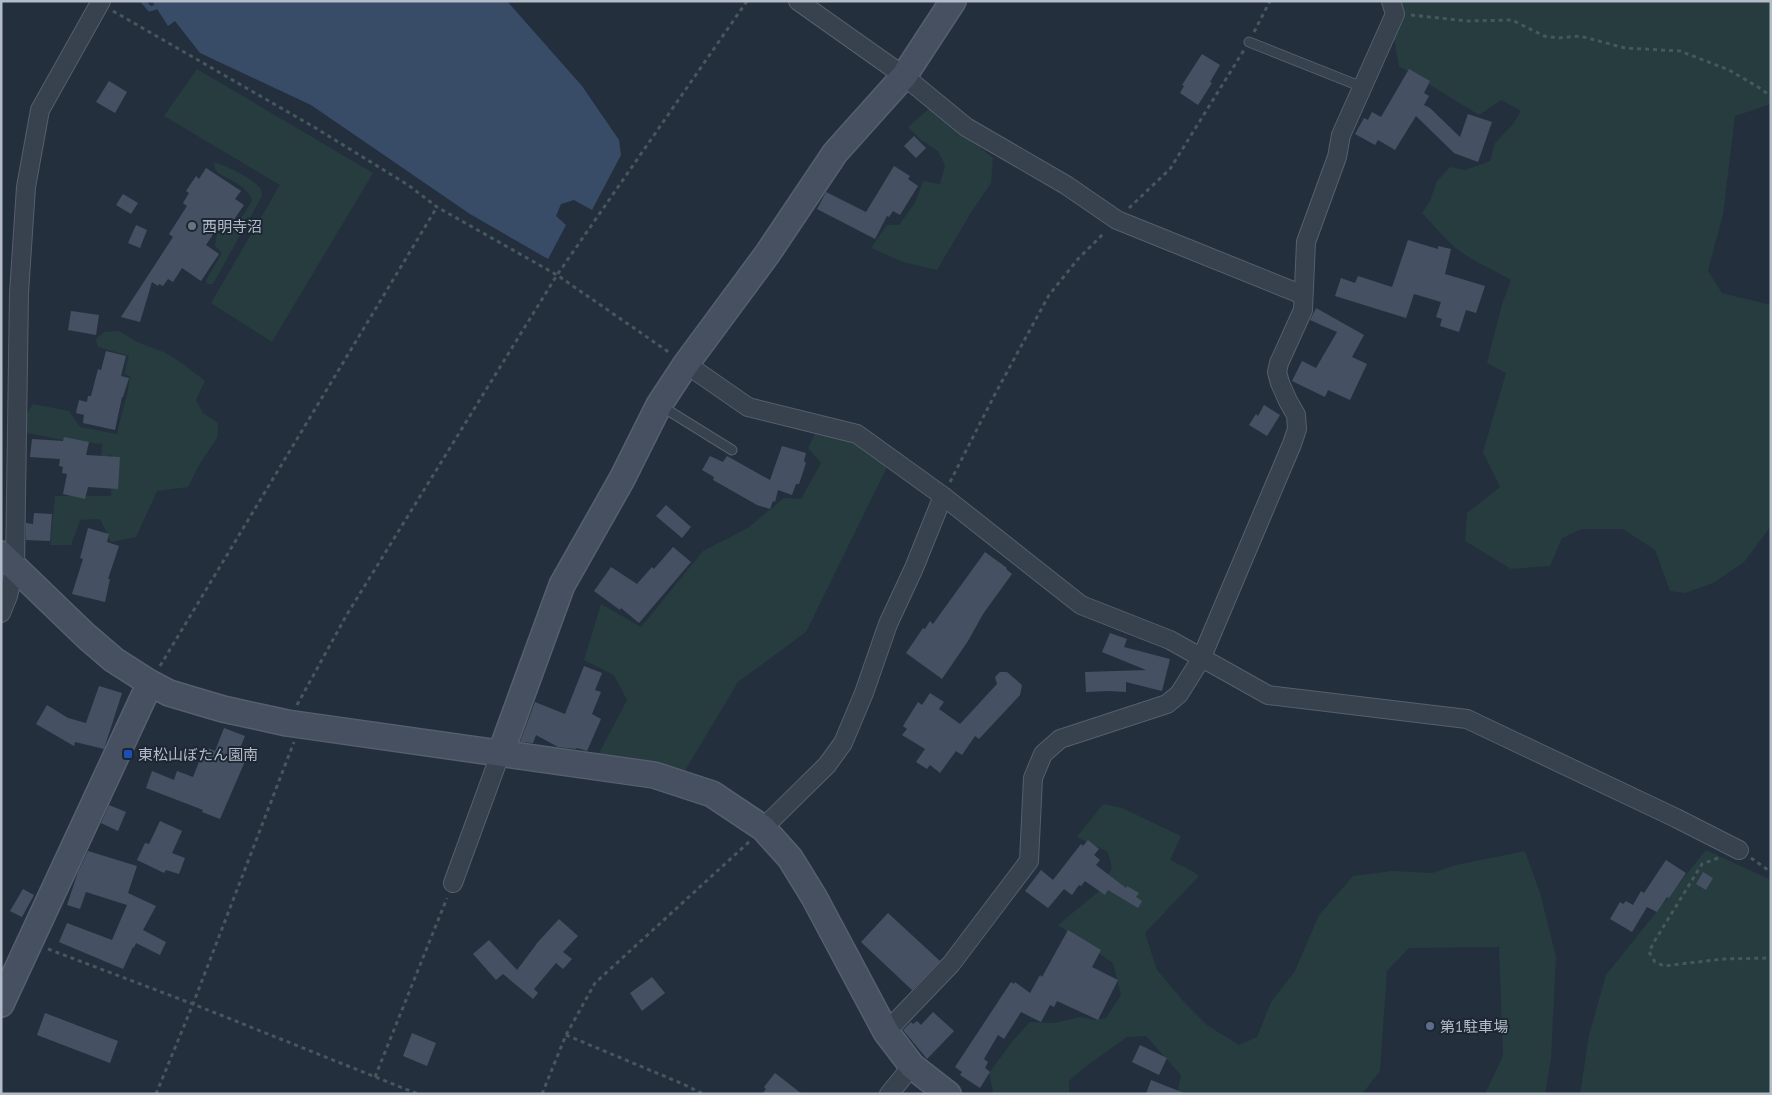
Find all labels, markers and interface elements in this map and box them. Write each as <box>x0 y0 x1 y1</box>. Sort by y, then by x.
place label: 西明寺沼 <box>202 217 262 236</box>
marker: 西明寺沼 <box>186 220 198 232</box>
place label: 東松山ぼたん園南 <box>138 745 258 764</box>
marker: 東松山ぼたん園南 <box>122 748 134 760</box>
place label: 第1駐車場 <box>1440 1017 1508 1036</box>
marker: 第1駐車場 <box>1424 1020 1436 1032</box>

